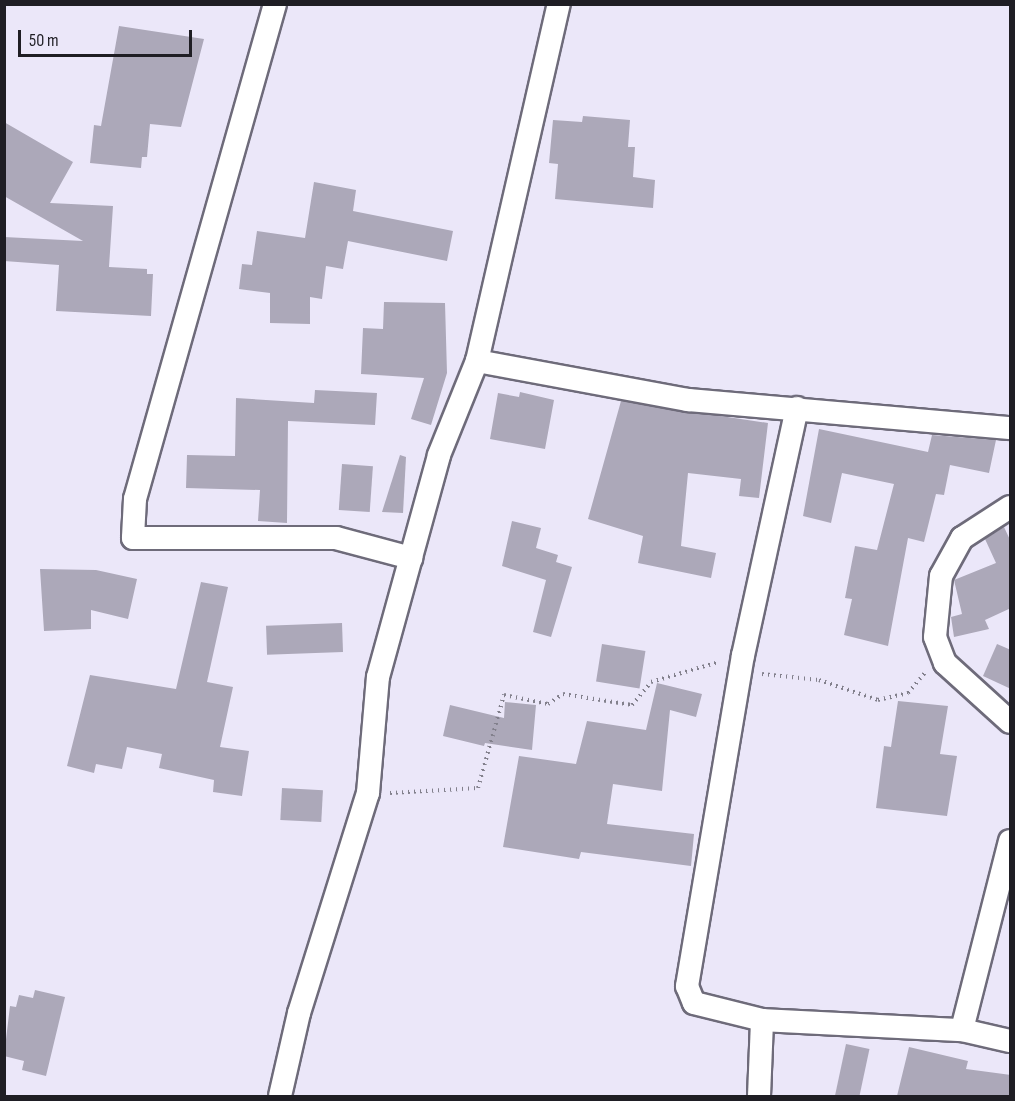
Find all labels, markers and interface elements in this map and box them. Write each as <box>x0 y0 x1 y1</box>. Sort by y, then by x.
scale bar <box>21 18 195 56</box>
text: 50 m <box>29 30 59 51</box>

